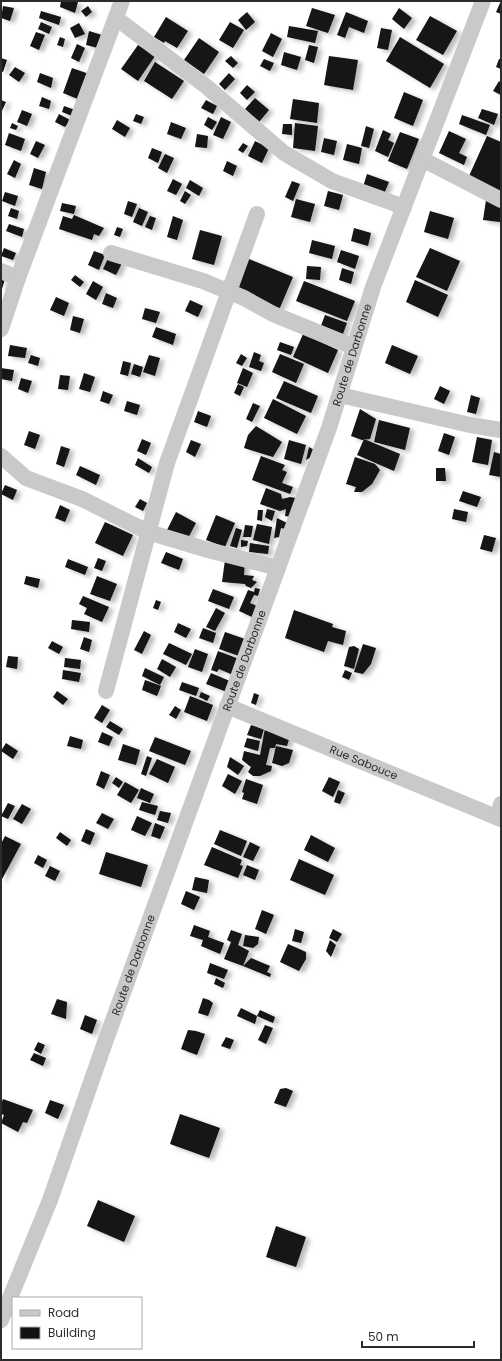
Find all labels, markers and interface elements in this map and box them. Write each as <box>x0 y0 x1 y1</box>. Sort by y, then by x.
street label: Route de Darbonne <box>328 302 375 408</box>
street label: Route de Darbonne <box>218 608 270 713</box>
street label: Rue Sabouce <box>327 741 401 784</box>
street label: Route de Darbonne <box>107 912 159 1018</box>
legend <box>12 1297 142 1349</box>
text: Road <box>48 1304 79 1321</box>
scale bar <box>362 1323 474 1349</box>
text: Building <box>48 1324 96 1341</box>
text: 50 m <box>368 1328 399 1345</box>

